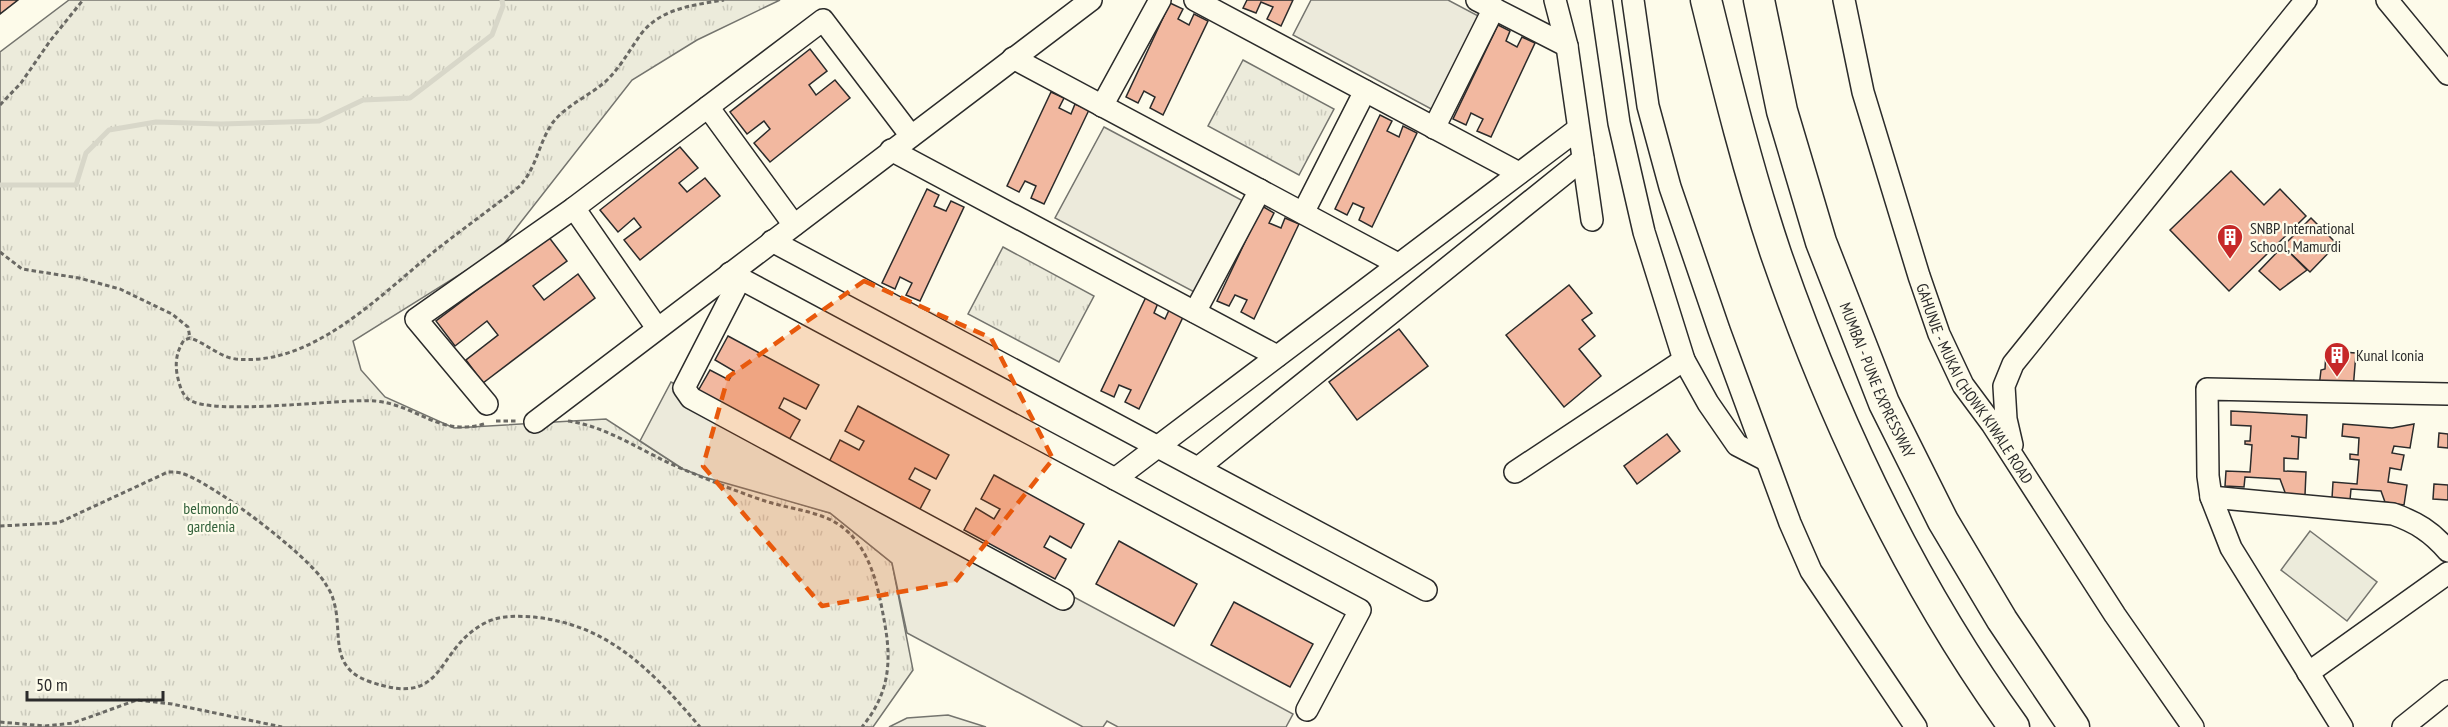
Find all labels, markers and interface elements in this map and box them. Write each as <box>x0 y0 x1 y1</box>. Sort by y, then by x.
place label: SNBP International School, Mamurdi <box>2250 218 2355 256</box>
building icon: SNBP International School, Mamurdi <box>2215 222 2245 260</box>
street label: GAHUNJE - MUKAI CHOWK KIWALE ROAD <box>1912 281 2038 487</box>
street label: MUMBAI - PUNE EXPRESSWAY <box>1836 299 1920 461</box>
building icon: Kunal Iconia <box>2322 340 2352 378</box>
place label: Kunal Iconia <box>2356 345 2424 365</box>
park label: belmondo gardenia <box>183 498 239 536</box>
scale bar <box>27 664 164 702</box>
text: 50 m <box>36 673 68 696</box>

